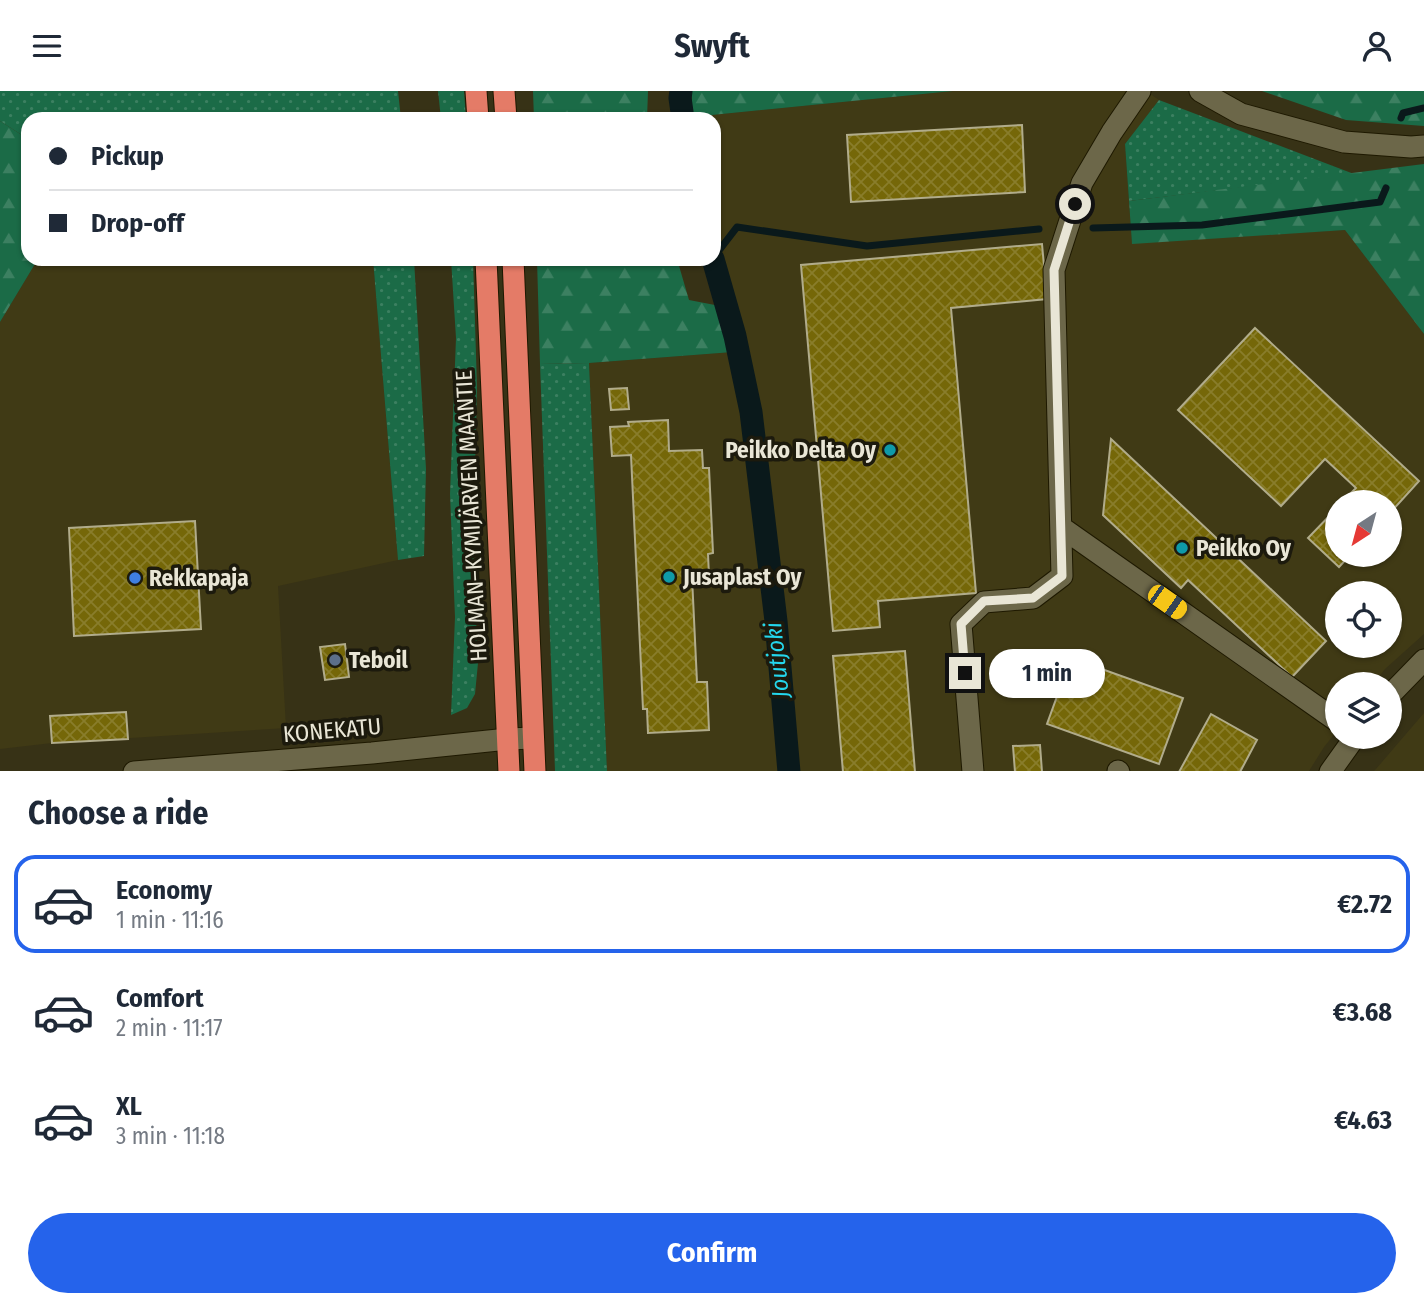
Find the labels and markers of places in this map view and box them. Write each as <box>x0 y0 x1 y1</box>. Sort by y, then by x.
place label: Peikko Delta Oy <box>725 436 877 464</box>
marker: Peikko Delta Oy <box>882 442 898 458</box>
place label: Peikko Oy <box>1196 534 1292 562</box>
marker: Peikko Oy <box>1174 540 1190 556</box>
place label: Jusaplast Oy <box>682 563 802 591</box>
place label: Rekkapaja <box>149 564 249 592</box>
marker: Jusaplast Oy <box>661 569 677 585</box>
marker: Rekkapaja <box>127 570 143 586</box>
place label: Teboil <box>349 646 408 674</box>
marker: Teboil <box>327 652 343 668</box>

